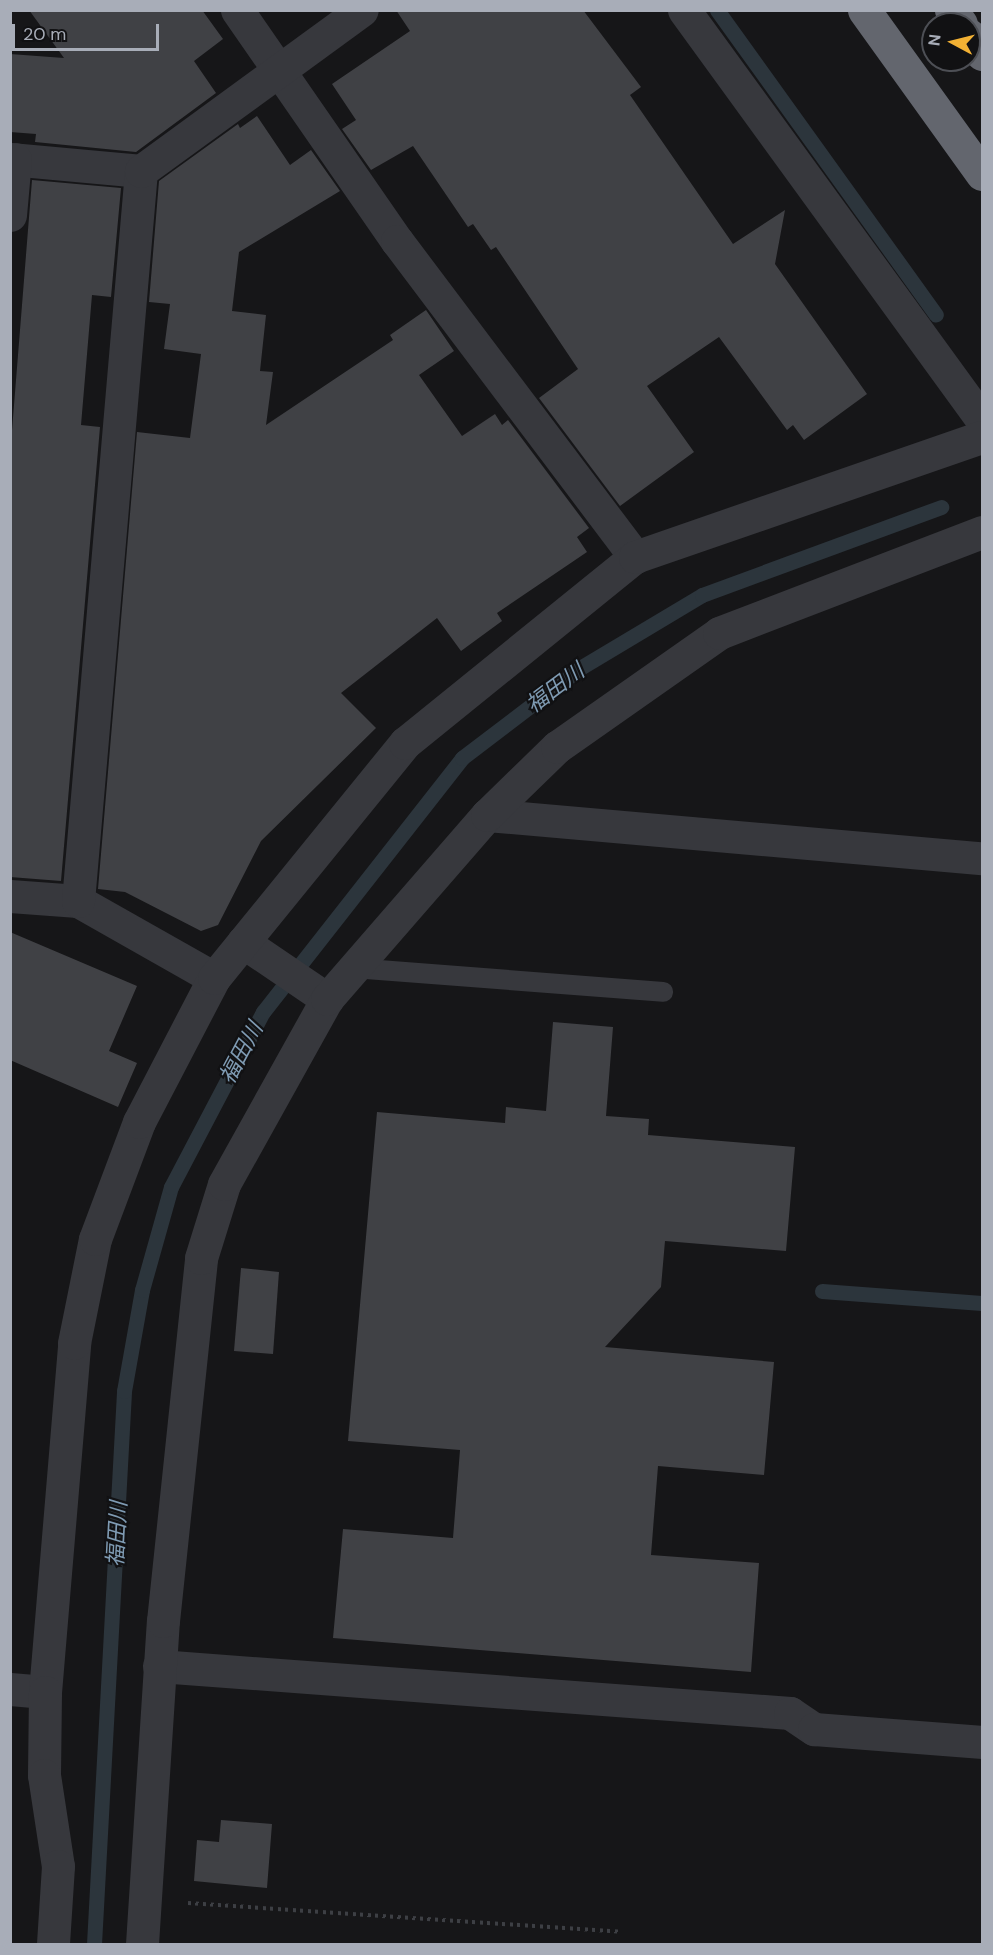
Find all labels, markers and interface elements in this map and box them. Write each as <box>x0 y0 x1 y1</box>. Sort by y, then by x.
scale bar <box>15 12 162 50</box>
north arrow <box>921 12 981 72</box>
text: 20 m <box>23 22 66 46</box>
text: N <box>923 33 946 47</box>
water label: 福田川 <box>521 658 589 718</box>
water label: 福田川 <box>214 1018 268 1088</box>
water label: 福田川 <box>102 1500 132 1568</box>

